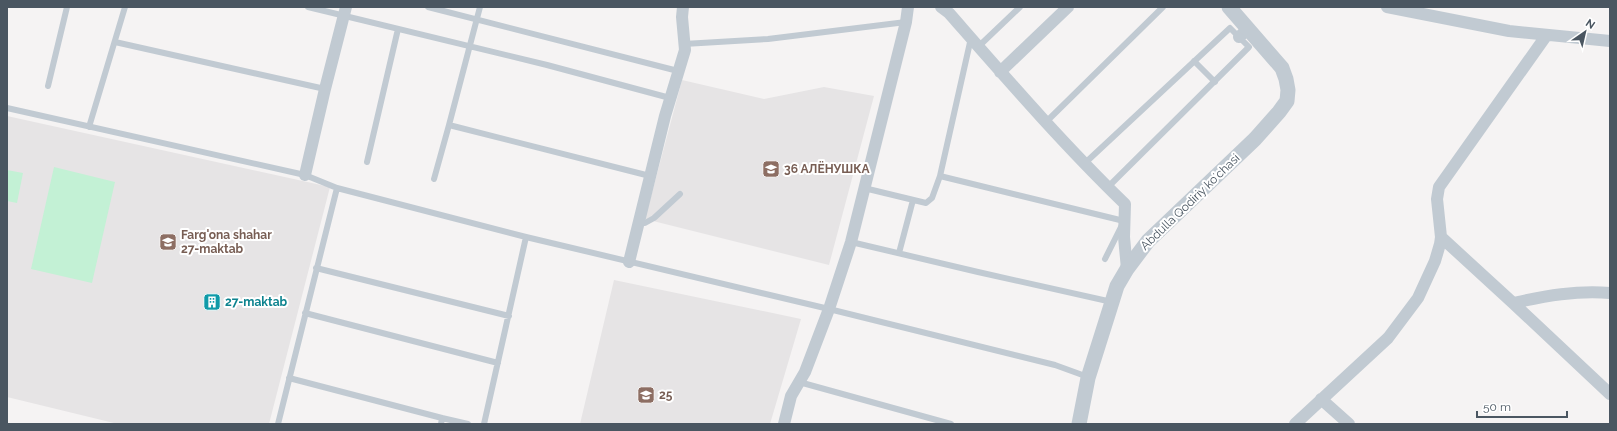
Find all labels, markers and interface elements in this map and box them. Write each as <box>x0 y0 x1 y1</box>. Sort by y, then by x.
north arrow <box>1565 12 1605 52</box>
text: N <box>1583 16 1597 32</box>
street label: Abdulla Qodiriy koʻchasi <box>1138 151 1242 253</box>
school or university icon: 36 АЛЁНУШКА <box>761 159 781 179</box>
place label: 36 АЛЁНУШКА <box>784 161 870 176</box>
place label: Farg'ona shahar 27-maktab <box>181 228 272 256</box>
school or university icon: Farg'ona shahar 27-maktab <box>158 232 178 252</box>
building icon: 27-maktab <box>202 292 222 312</box>
place label: 27-maktab <box>225 295 288 309</box>
school or university icon: 25 <box>636 385 656 405</box>
place label: 25 <box>659 388 673 402</box>
scale bar <box>1477 393 1567 419</box>
text: 50 m <box>1483 400 1511 414</box>

